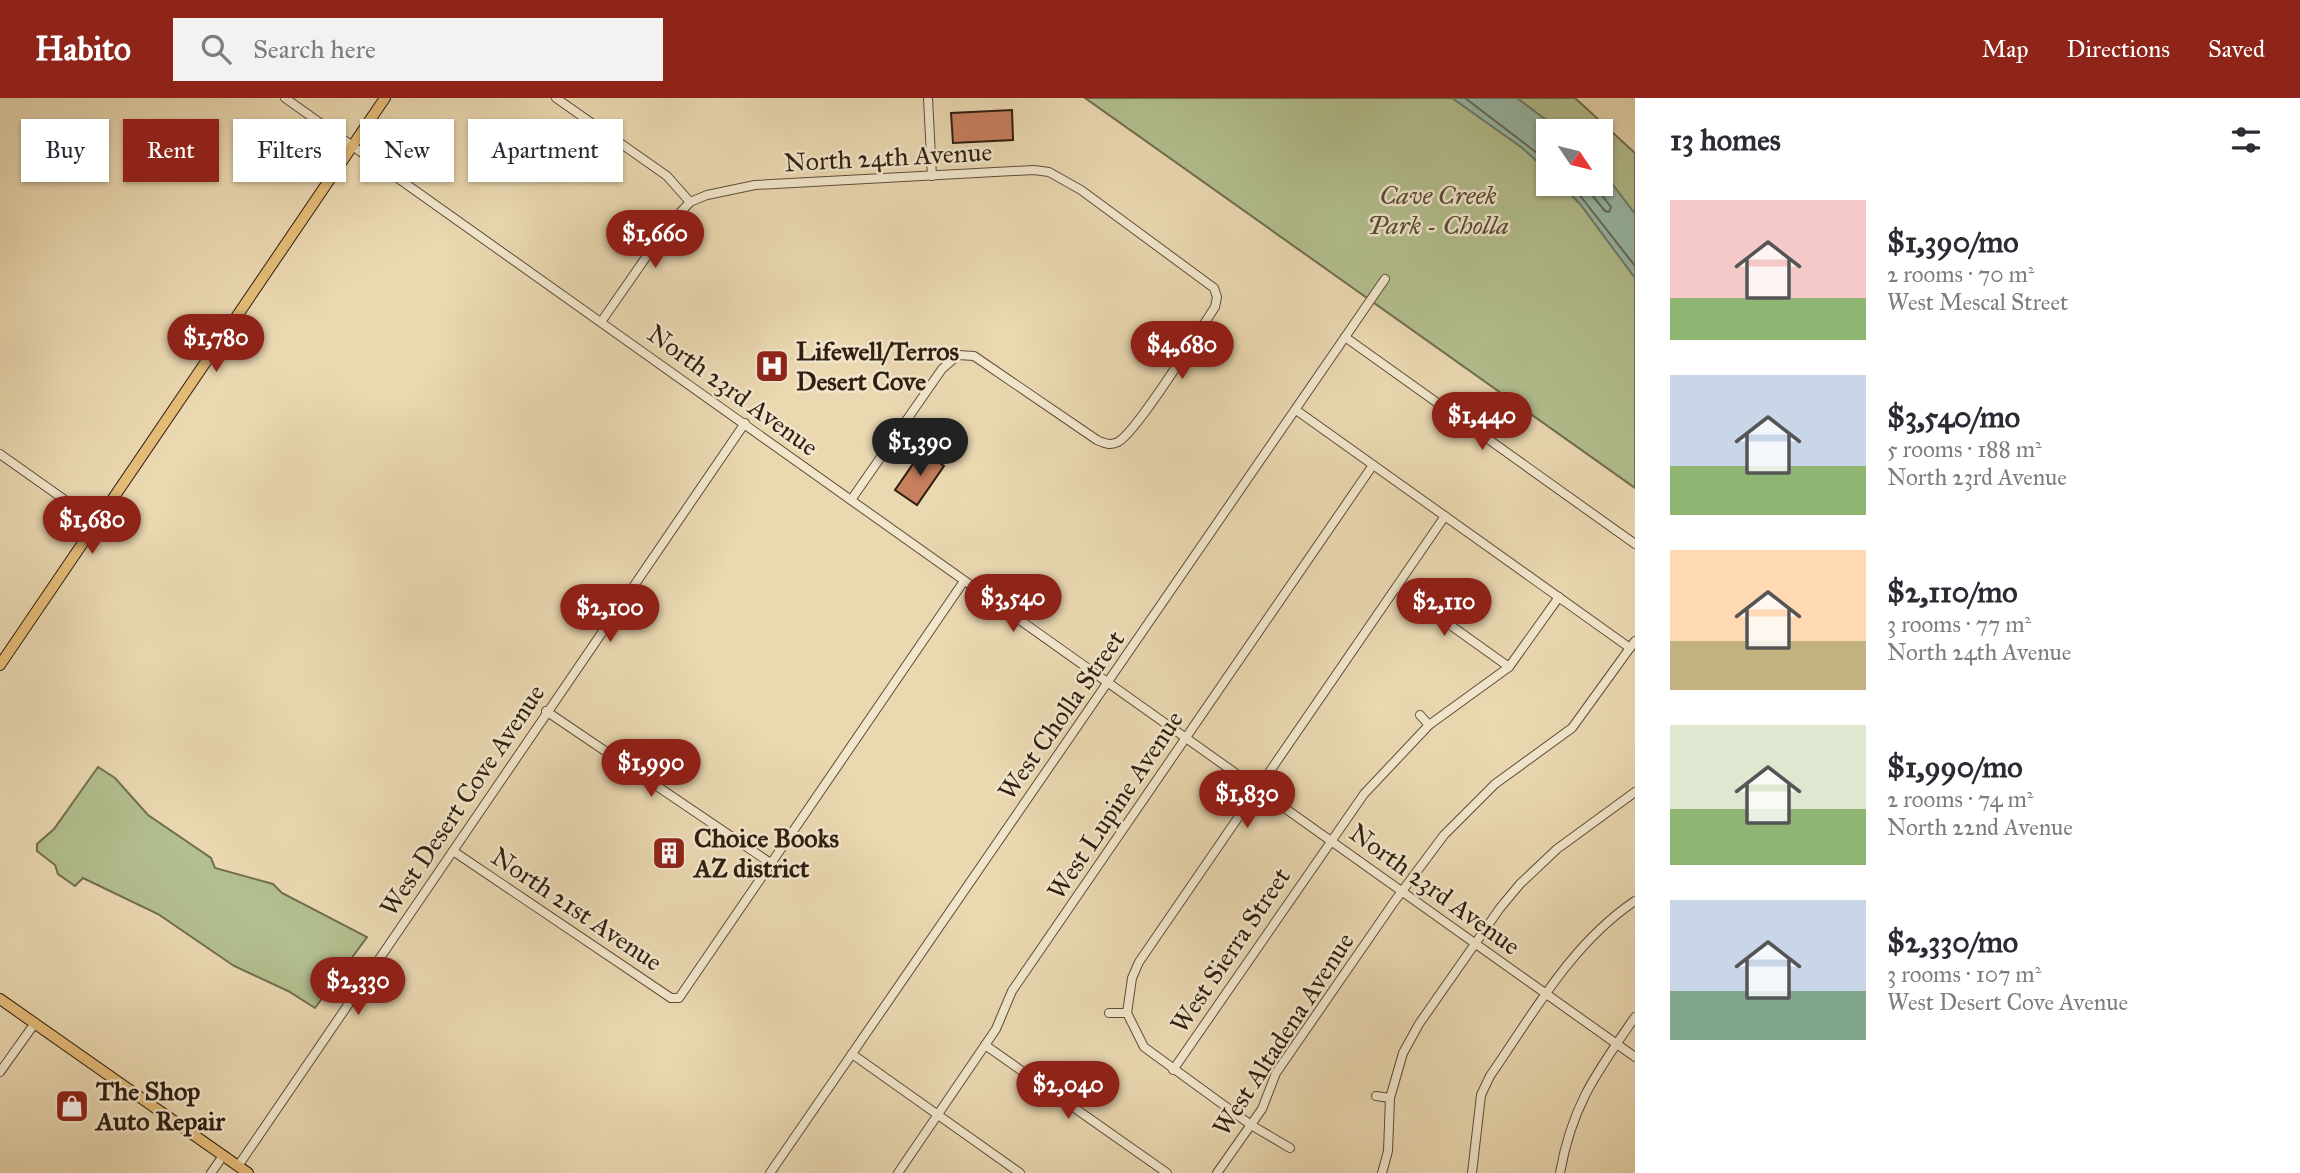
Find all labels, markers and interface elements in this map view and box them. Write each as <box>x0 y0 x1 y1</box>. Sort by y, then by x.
search box <box>173 18 663 81</box>
text: Habito <box>35 29 131 69</box>
icon: search <box>197 30 235 68</box>
text: Search here <box>253 33 376 65</box>
text: Map <box>1982 34 2029 64</box>
text: Directions <box>2067 34 2170 64</box>
text: Saved <box>2208 34 2265 64</box>
chip: Buy <box>21 119 109 182</box>
chip: Rent <box>123 119 219 182</box>
chip: Filters <box>233 119 346 182</box>
chip: New <box>360 119 454 182</box>
chip: Apartment <box>468 119 623 182</box>
north arrow <box>1536 119 1614 196</box>
map controls <box>1536 119 1613 196</box>
icon: filters <box>2227 121 2265 159</box>
text: 13 homes <box>1670 122 1781 158</box>
street label: North 24th Avenue <box>783 136 993 178</box>
park label: Cave Creek Park - Cholla <box>1367 179 1509 241</box>
pin: $1,660 <box>598 211 712 270</box>
text: $1,660 <box>622 219 688 247</box>
text: $1,390/mo <box>1887 224 2019 260</box>
icon: home <box>1726 228 1810 312</box>
text: 2 rooms · 70 m² <box>1887 260 2035 288</box>
text: West Mescal Street <box>1887 288 2068 316</box>
pin: $1,780 <box>159 314 273 374</box>
street label: North 23rd Avenue <box>641 317 825 463</box>
pin: $4,680 <box>1125 322 1239 381</box>
text: $1,780 <box>183 323 249 351</box>
text: $4,680 <box>1147 330 1217 358</box>
place label: Lifewell/Terros Desert Cove <box>796 335 960 397</box>
hospital icon: Lifewell/Terros Desert Cove <box>753 347 791 385</box>
pin: $1,440 <box>1425 392 1539 452</box>
text: $3,540/mo <box>1887 399 2020 435</box>
text: $1,440 <box>1448 401 1516 429</box>
icon: home <box>1726 403 1810 487</box>
pin: $1,390 <box>863 418 977 478</box>
text: $1,390 <box>888 427 952 455</box>
text: 5 rooms · 188 m² <box>1887 435 2042 463</box>
text: North 23rd Avenue <box>1887 463 2067 491</box>
pin: $1,680 <box>35 496 149 556</box>
text: $1,680 <box>59 505 125 533</box>
pin: $3,540 <box>956 574 1070 634</box>
text: $2,110/mo <box>1887 574 2018 610</box>
pin: $2,110 <box>1387 578 1501 638</box>
icon: home <box>1726 578 1810 662</box>
text: $3,540 <box>981 583 1045 611</box>
pin: $2,100 <box>553 584 667 644</box>
text: $2,110 <box>1412 587 1476 615</box>
text: $2,100 <box>576 593 644 621</box>
text: 3 rooms · 77 m² <box>1887 610 2031 638</box>
street label: West Cholla Street <box>991 624 1131 806</box>
text: North 24th Avenue <box>1887 638 2071 666</box>
street label: West Desert Cove Avenue <box>373 678 552 922</box>
street label: West Lupine Avenue <box>1040 705 1190 905</box>
pin: $1,990 <box>594 740 708 799</box>
text: $1,990 <box>618 748 684 776</box>
text: $1,990/mo <box>1887 749 2023 785</box>
icon: home <box>1726 753 1810 837</box>
pin: $1,830 <box>1190 770 1304 830</box>
text: $1,830 <box>1215 779 1279 807</box>
text: 2 rooms · 74 m² <box>1887 785 2033 813</box>
text: North 22nd Avenue <box>1887 813 2073 841</box>
street label: North 23rd Avenue <box>1343 816 1527 962</box>
place label: Choice Books AZ district <box>692 822 840 884</box>
building icon: Choice Books AZ district <box>650 834 688 872</box>
street label: North 21st Avenue <box>485 840 669 978</box>
street label: West Sierra Street <box>1163 861 1297 1039</box>
text: $2,330/mo <box>1887 924 2018 960</box>
street label: West Altadena Avenue <box>1205 926 1361 1142</box>
icon: home <box>1726 928 1810 1012</box>
pin: $2,330 <box>301 958 415 1017</box>
text: 3 rooms · 107 m² <box>1887 960 2041 988</box>
text: $2,330 <box>326 966 390 994</box>
text: West Desert Cove Avenue <box>1887 988 2128 1016</box>
pin: $2,040 <box>1011 1062 1125 1121</box>
text: $2,040 <box>1032 1070 1104 1098</box>
place label: The Shop Auto Repair <box>94 1075 226 1137</box>
shop icon: The Shop Auto Repair <box>53 1087 91 1125</box>

